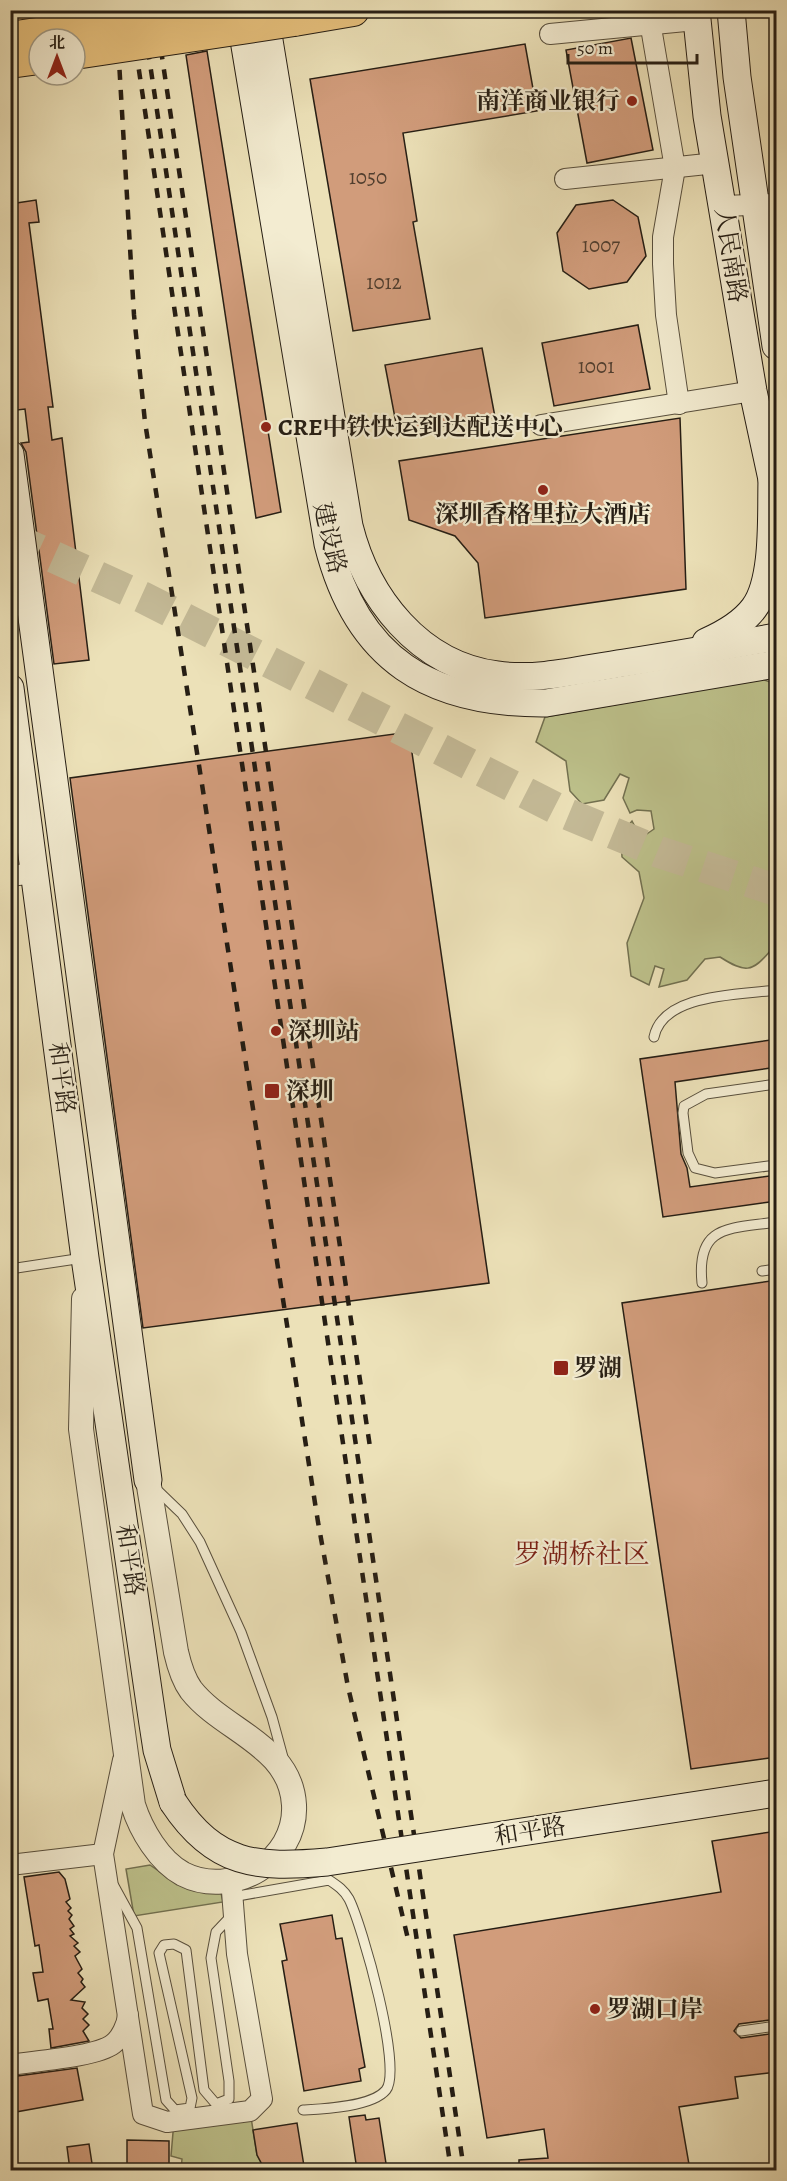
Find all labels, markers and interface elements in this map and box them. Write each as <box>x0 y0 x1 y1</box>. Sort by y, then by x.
north arrow <box>27 27 87 87</box>
scale bar <box>568 27 697 65</box>
text: 北 <box>49 32 65 54</box>
text: 50 m <box>577 36 613 60</box>
place label: 南洋商业银行 <box>476 85 620 117</box>
marker: 南洋商业银行 <box>625 94 639 108</box>
house number: 1050 <box>349 163 387 191</box>
street label: 人民南路 <box>708 205 754 305</box>
house number: 1007 <box>582 231 620 259</box>
house number: 1012 <box>366 268 402 296</box>
house number: 1001 <box>578 352 614 380</box>
place label: CRE中铁快运到达配送中心 <box>278 411 562 443</box>
marker: CRE中铁快运到达配送中心 <box>259 420 273 434</box>
marker: 深圳香格里拉大酒店 <box>536 483 550 497</box>
place label: 深圳香格里拉大酒店 <box>435 498 651 530</box>
street label: 建设路 <box>306 499 354 577</box>
place label: 深圳站 <box>288 1015 360 1047</box>
marker: 深圳站 <box>269 1024 283 1038</box>
street label: 和平路 <box>42 1040 82 1116</box>
place label: 深圳 <box>286 1075 334 1107</box>
marker: 深圳 <box>263 1082 281 1100</box>
place label: 罗湖 <box>574 1352 622 1384</box>
marker: 罗湖 <box>552 1359 570 1377</box>
street label: 和平路 <box>109 1522 151 1598</box>
district label: 罗湖桥社区 <box>515 1536 650 1572</box>
street label: 和平路 <box>492 1810 568 1852</box>
place label: 罗湖口岸 <box>607 1993 703 2025</box>
marker: 罗湖口岸 <box>588 2002 602 2016</box>

